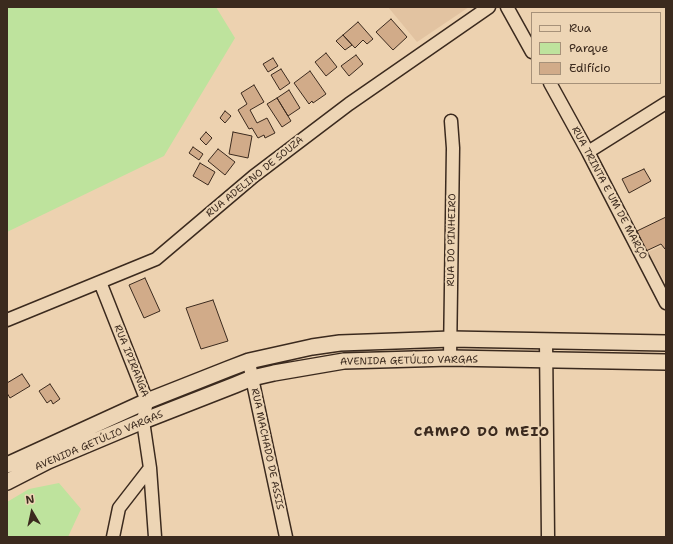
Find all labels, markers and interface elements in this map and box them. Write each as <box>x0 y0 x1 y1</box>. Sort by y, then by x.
legend <box>531 12 661 84</box>
text: Rua <box>569 20 591 36</box>
text: Parque <box>569 40 608 56</box>
text: Edifício <box>569 60 610 76</box>
street label: RUA TRINTA E UM DE MARÇO <box>569 125 649 261</box>
street label: RUA ADELINO DE SOUZA <box>204 134 306 220</box>
street label: RUA DO PINHEIRO <box>445 193 459 287</box>
street label: RUA IPIRANGA <box>111 323 151 399</box>
street label: AVENIDA GETÚLIO VARGAS <box>340 354 478 368</box>
street label: RUA MACHADO DE ASSIS <box>248 387 286 511</box>
street label: AVENIDA GETÚLIO VARGAS <box>33 408 165 474</box>
district label: CAMPO DO MEIO <box>414 424 550 440</box>
north arrow <box>12 492 52 532</box>
text: N <box>25 492 36 508</box>

